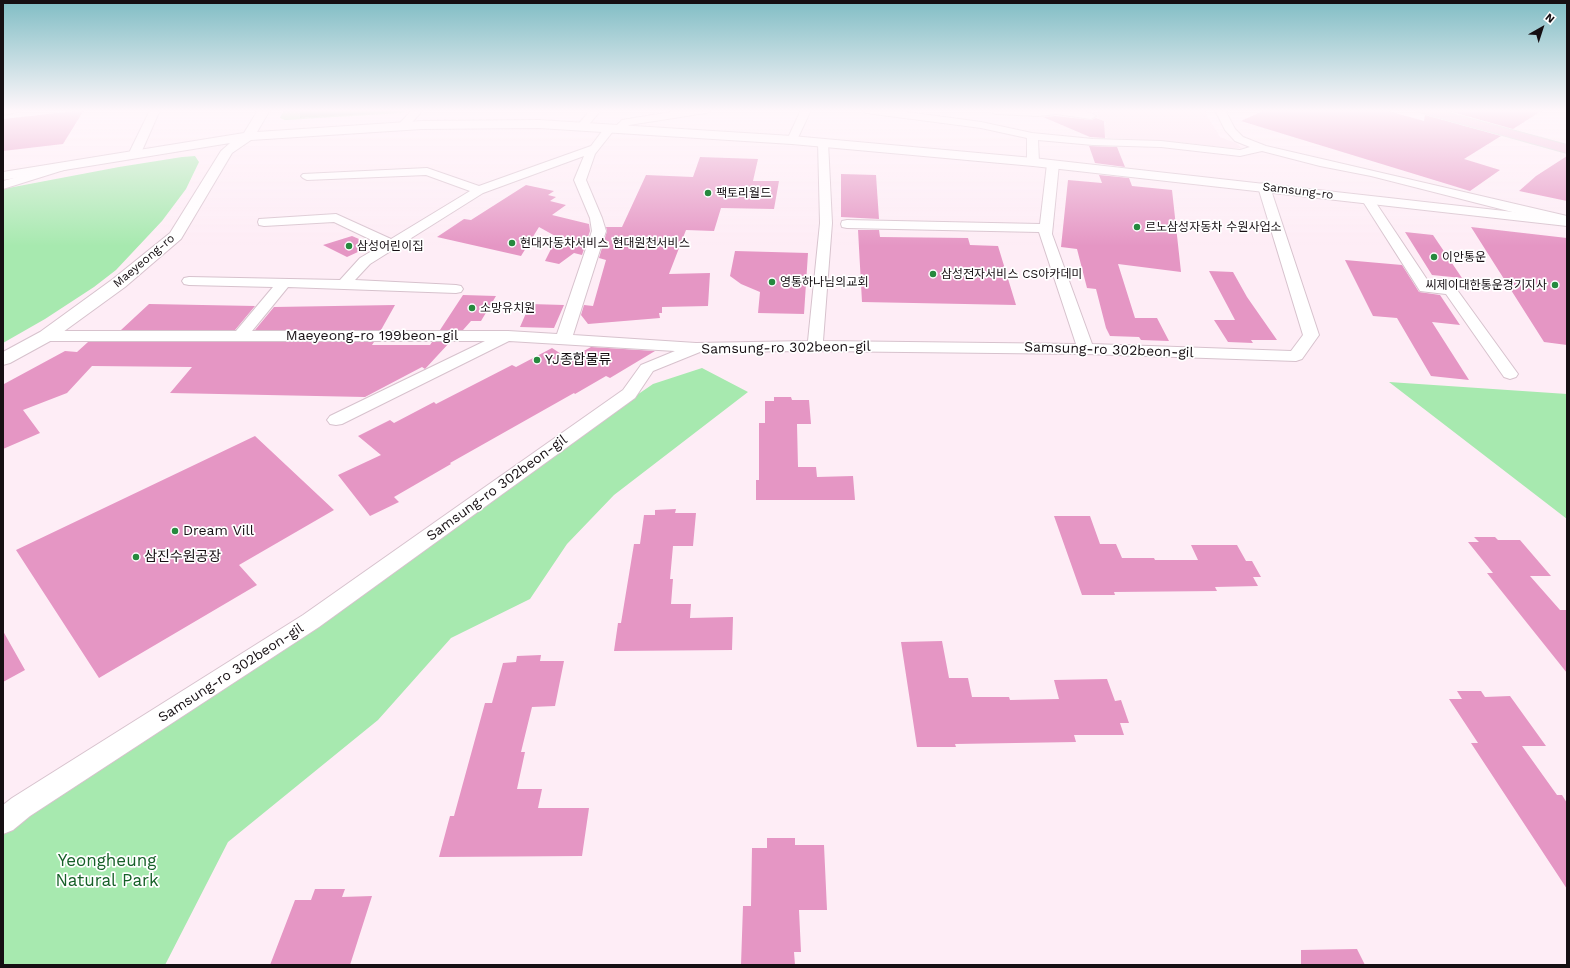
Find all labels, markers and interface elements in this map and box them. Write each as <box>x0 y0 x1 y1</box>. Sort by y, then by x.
north arrow <box>1522 8 1562 48</box>
text: N <box>1543 11 1557 26</box>
street label: Samsung-ro <box>1262 180 1334 202</box>
place label: 팩토리월드 <box>716 186 771 200</box>
marker: 팩토리월드 <box>703 188 713 198</box>
place label: 르노삼성자동차 수원사업소 <box>1145 220 1282 234</box>
marker: 르노삼성자동차 수원사업소 <box>1132 222 1142 232</box>
street label: Maeyeong-ro <box>110 231 178 291</box>
place label: 현대자동차서비스 현대원천서비스 <box>520 236 690 250</box>
marker: 현대자동차서비스 현대원천서비스 <box>507 238 517 248</box>
place label: 삼성어린이집 <box>357 239 423 253</box>
marker: 삼성어린이집 <box>344 241 354 251</box>
place label: 이안통운 <box>1442 250 1486 264</box>
marker: 이안통운 <box>1429 252 1439 262</box>
place label: 삼성전자서비스 CS아카데미 <box>941 267 1082 281</box>
marker: 삼성전자서비스 CS아카데미 <box>928 269 938 279</box>
place label: 영통하나님의교회 <box>780 275 868 289</box>
marker: 영통하나님의교회 <box>767 277 777 287</box>
place label: 씨제이대한통운경기지사 <box>1426 278 1547 292</box>
marker: 씨제이대한통운경기지사 <box>1550 280 1560 290</box>
place label: 소망유치원 <box>480 301 535 315</box>
marker: 소망유치원 <box>467 303 477 313</box>
street label: Maeyeong-ro 199beon-gil <box>286 328 458 344</box>
street label: Samsung-ro 302beon-gil <box>701 338 871 358</box>
street label: Samsung-ro 302beon-gil <box>1024 339 1194 361</box>
place label: YJ종합물류 <box>545 352 611 368</box>
marker: YJ종합물류 <box>532 355 542 365</box>
street label: Samsung-ro 302beon-gil <box>423 431 571 545</box>
place label: Dream Vill <box>183 523 254 539</box>
marker: Dream Vill <box>170 526 180 536</box>
place label: 삼진수원공장 <box>144 549 221 565</box>
marker: 삼진수원공장 <box>131 552 141 562</box>
street label: Samsung-ro 302beon-gil <box>155 620 307 726</box>
park label: Yeongheung Natural Park <box>55 851 159 891</box>

